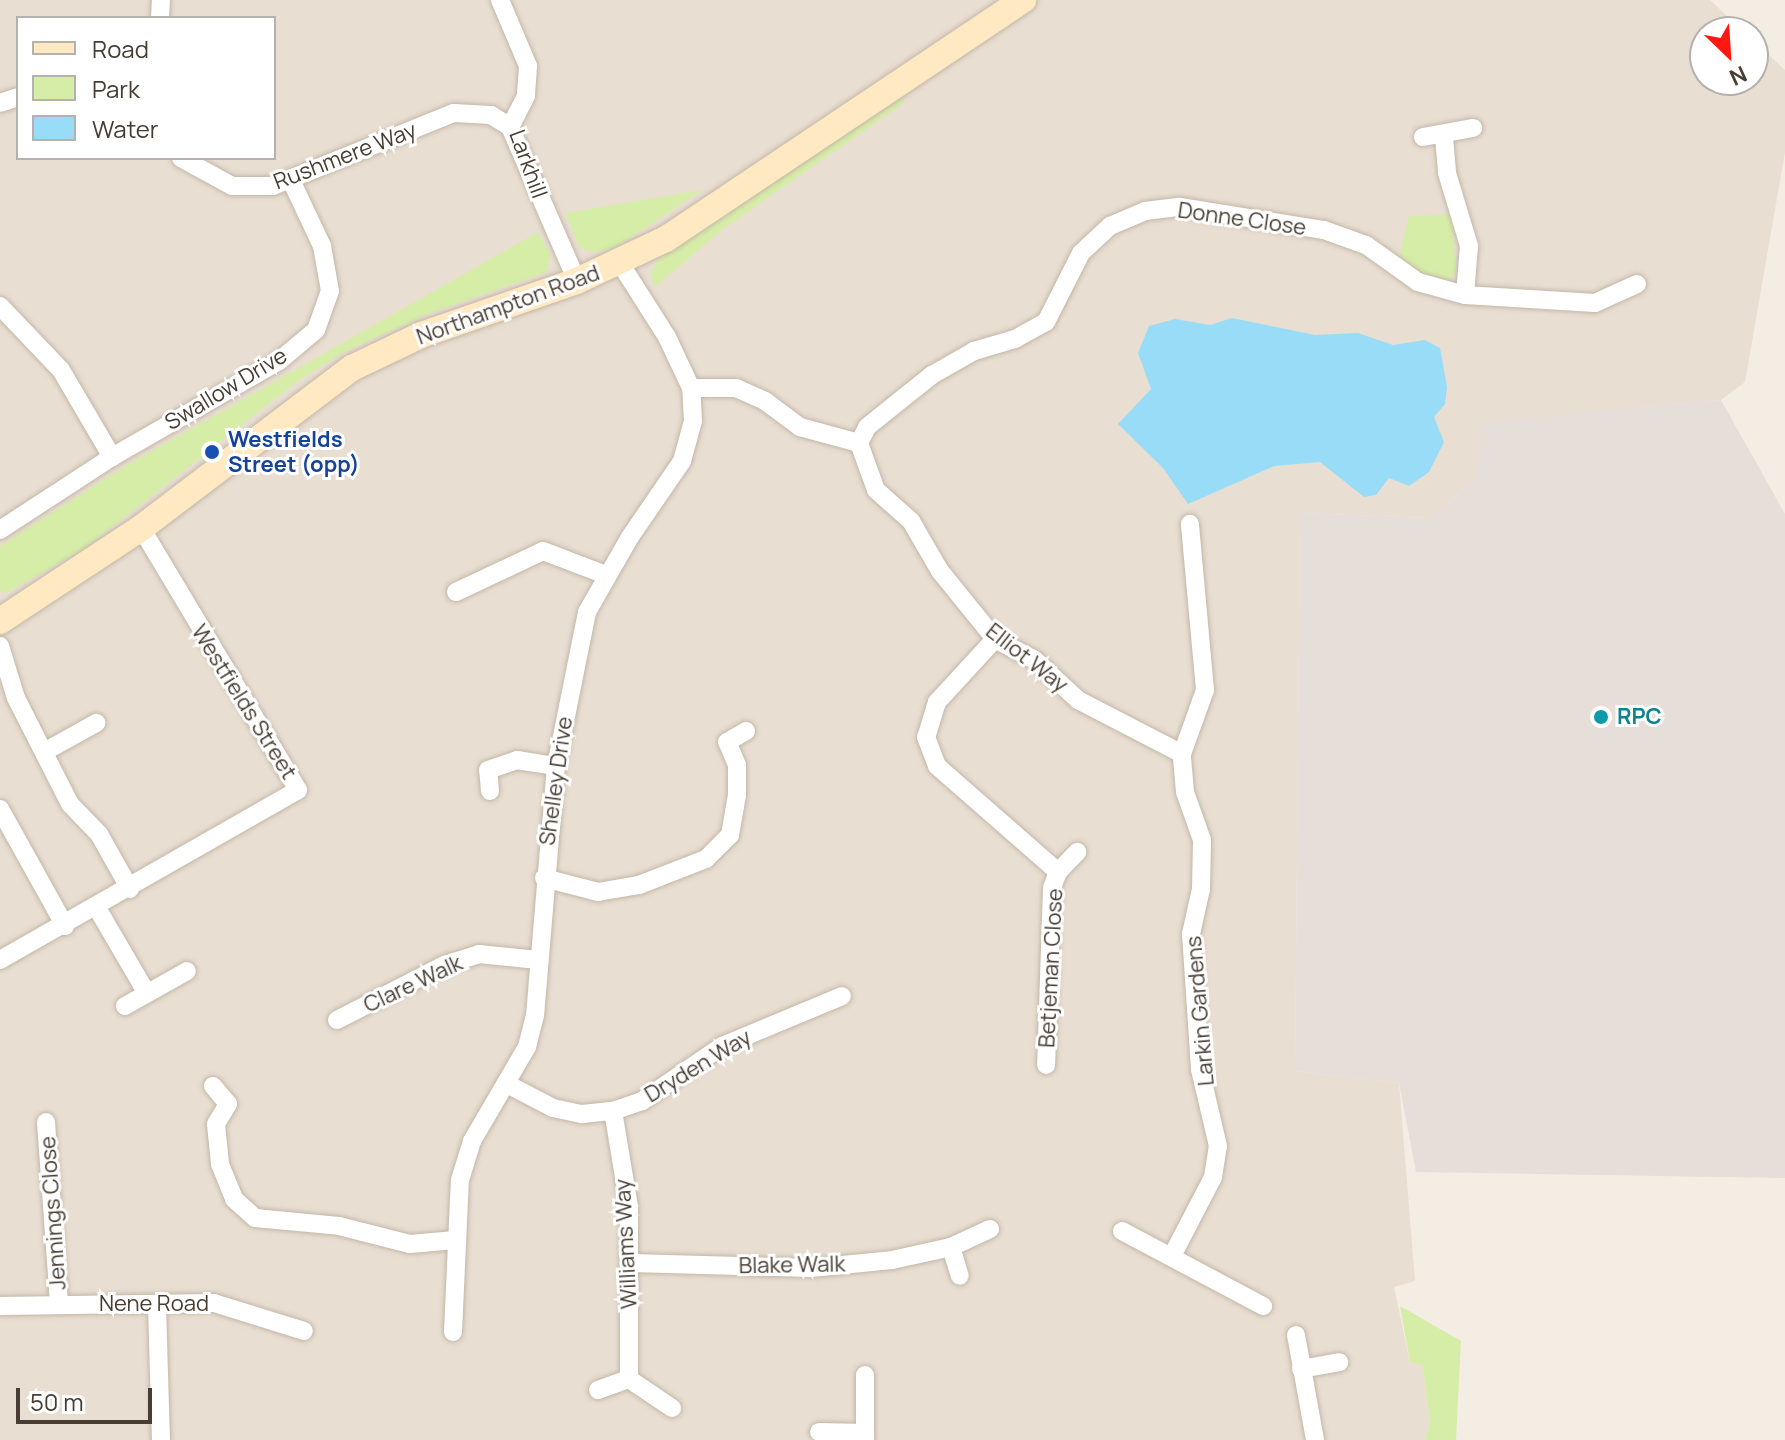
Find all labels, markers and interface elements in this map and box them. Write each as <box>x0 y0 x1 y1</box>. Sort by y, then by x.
legend <box>16 16 276 160</box>
north arrow <box>1689 16 1769 96</box>
text: Road <box>92 32 149 65</box>
text: N <box>1725 59 1752 93</box>
text: Park <box>92 72 140 105</box>
text: Water <box>92 112 159 145</box>
street label: Rushmere Way <box>270 117 420 195</box>
street label: Larkhill <box>503 126 553 202</box>
street label: Donne Close <box>1176 197 1308 241</box>
street label: Northampton Road <box>413 260 603 350</box>
street label: Swallow Drive <box>160 342 292 436</box>
place label: Westfields Street (opp) <box>228 426 360 478</box>
marker: Westfields Street (opp) <box>203 443 221 461</box>
street label: Elliot Way <box>981 618 1073 698</box>
street label: Westfields Street <box>186 620 302 784</box>
place label: RPC <box>1617 704 1662 730</box>
marker: RPC <box>1592 708 1610 726</box>
street label: Shelley Drive <box>534 715 578 847</box>
street label: Betjeman Close <box>1034 888 1068 1048</box>
street label: Larkin Gardens <box>1180 935 1220 1087</box>
street label: Clare Walk <box>359 950 467 1018</box>
street label: Dryden Way <box>640 1024 756 1108</box>
street label: Jennings Close <box>34 1135 72 1291</box>
street label: Williams Way <box>609 1178 643 1310</box>
street label: Blake Walk <box>738 1251 846 1279</box>
street label: Nene Road <box>99 1291 209 1317</box>
scale bar <box>20 1372 156 1422</box>
text: 50 m <box>30 1385 84 1418</box>

